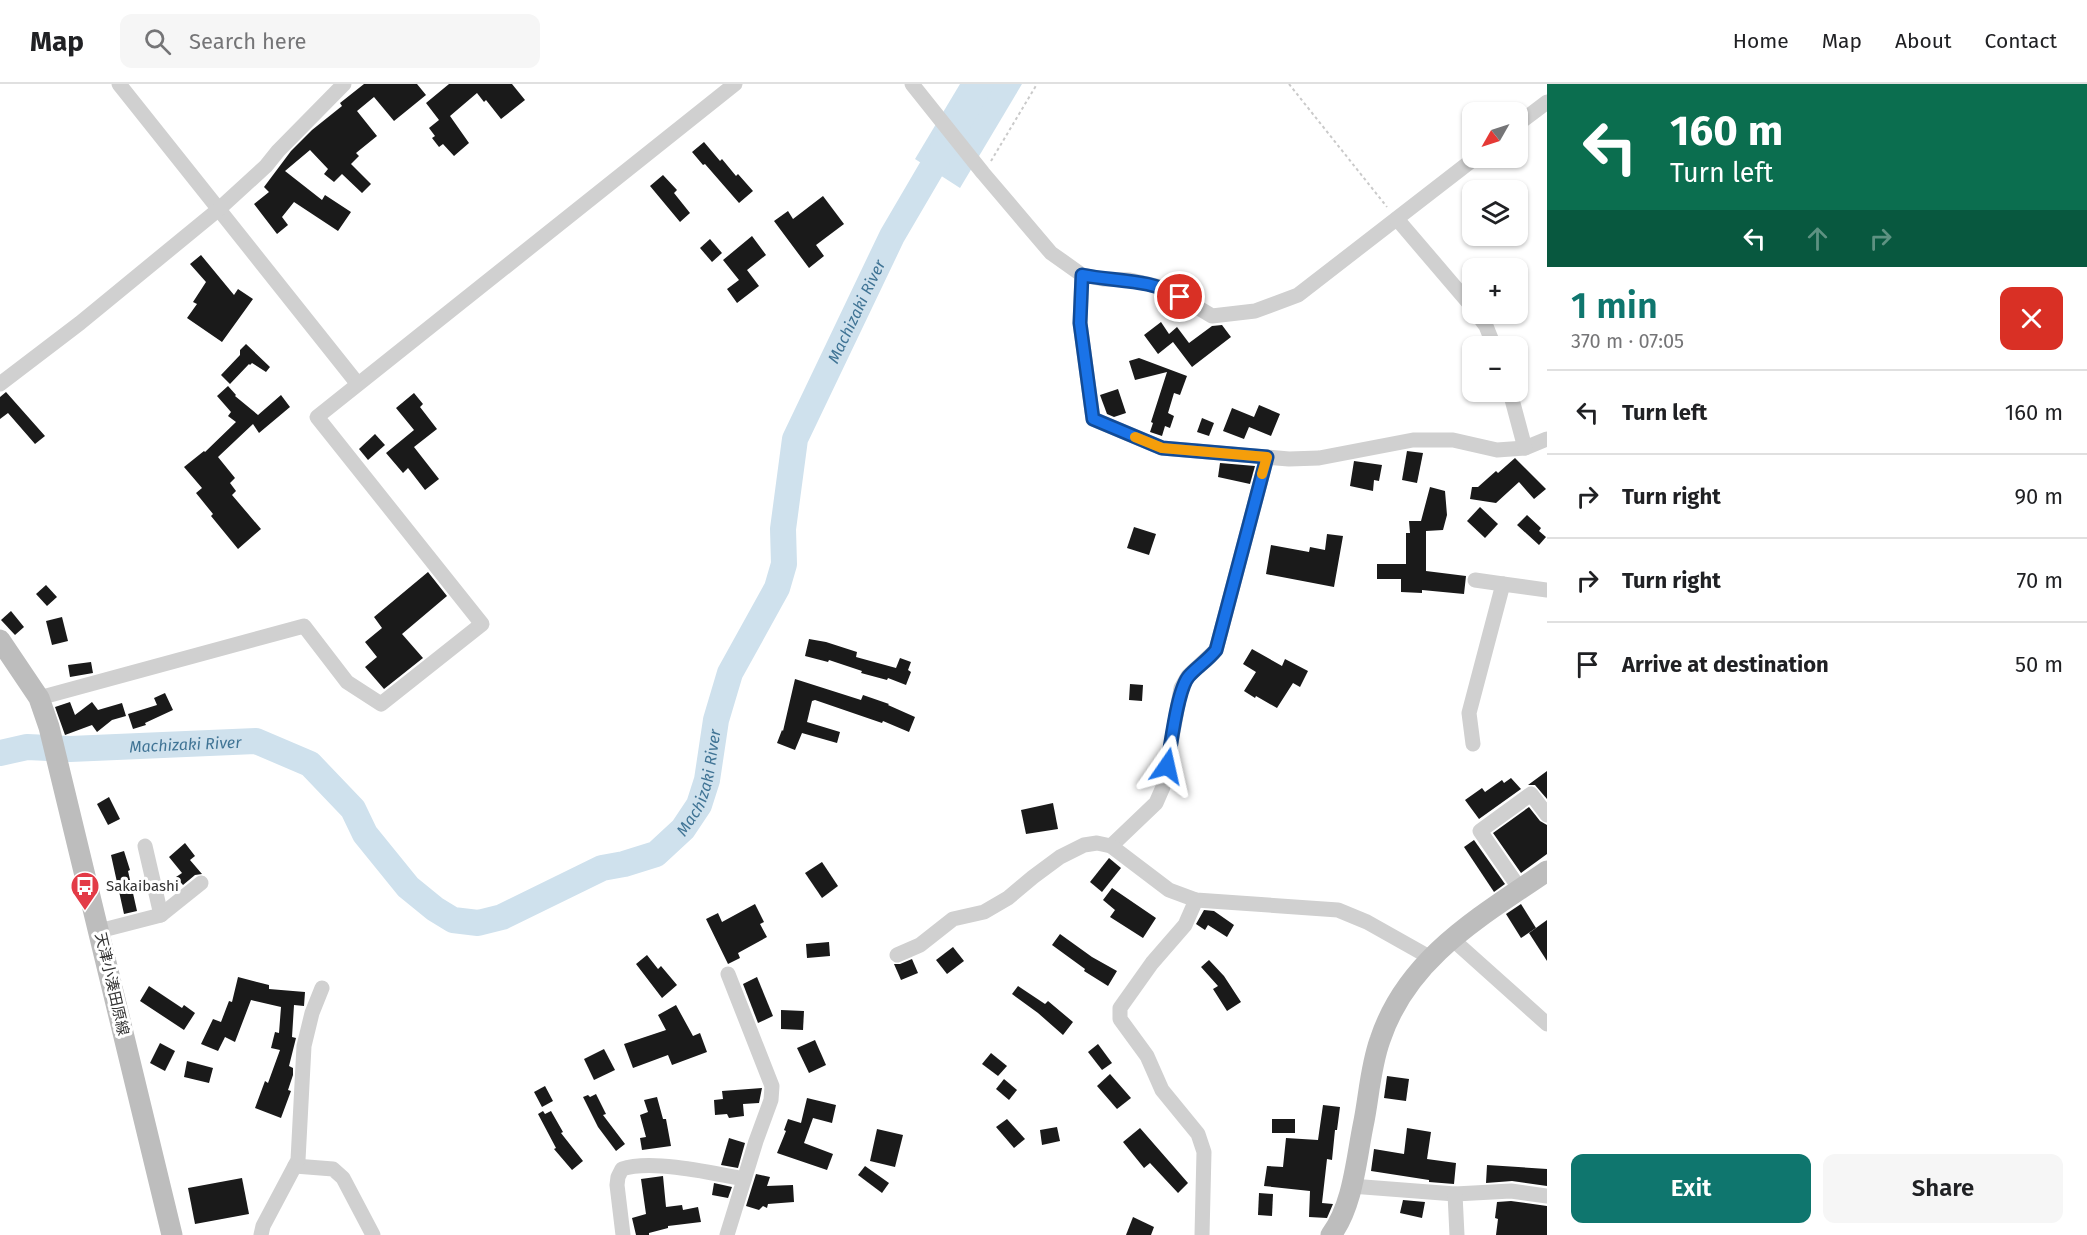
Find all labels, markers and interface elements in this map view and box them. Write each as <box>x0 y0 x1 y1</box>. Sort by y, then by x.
search box <box>120 14 540 68</box>
text: Map <box>30 25 84 58</box>
icon: search <box>141 25 174 58</box>
text: Search here <box>189 28 307 55</box>
text: Home <box>1733 28 1789 54</box>
text: Map <box>1822 28 1862 54</box>
text: About <box>1895 28 1952 54</box>
text: Contact <box>1985 28 2057 54</box>
north arrow <box>1462 102 1528 168</box>
map controls <box>1462 102 1528 402</box>
text: 160 m <box>1670 106 1783 156</box>
icon: left <box>1571 108 1649 186</box>
text: Turn left <box>1670 157 1773 189</box>
button: layers <box>1462 180 1528 246</box>
icon: left <box>1738 222 1771 255</box>
icon: ahead <box>1801 222 1834 255</box>
icon: right <box>1864 222 1897 255</box>
water label: Machizaki River <box>824 256 890 366</box>
button: + <box>1462 258 1528 324</box>
pin <box>1154 271 1205 322</box>
icon: arrive <box>1163 280 1196 313</box>
text: 1 min <box>1571 284 1658 328</box>
button: close <box>2000 287 2063 350</box>
text: 370 m · 07:05 <box>1571 329 1684 353</box>
button: − <box>1462 336 1528 402</box>
icon: left <box>1571 396 1604 429</box>
text: Turn left <box>1622 399 1707 426</box>
text: 160 m <box>2005 399 2063 426</box>
icon: right <box>1571 480 1604 513</box>
text: Turn right <box>1622 483 1721 510</box>
text: 90 m <box>2014 483 2063 510</box>
icon: right <box>1571 564 1604 597</box>
text: Turn right <box>1622 567 1721 594</box>
text: 70 m <box>2017 567 2063 594</box>
icon: arrive <box>1571 648 1604 681</box>
text: Arrive at destination <box>1622 651 1829 678</box>
text: 50 m <box>2015 651 2063 678</box>
water label: Machizaki River <box>672 727 725 839</box>
water label: Machizaki River <box>129 733 243 756</box>
position arrow <box>1135 734 1199 798</box>
bus stop icon: Sakaibashi <box>69 870 101 912</box>
place label: Sakaibashi <box>106 877 179 895</box>
street label: 天津小湊田原線 <box>91 931 133 1037</box>
button: Exit <box>1571 1154 1811 1223</box>
button: Share <box>1823 1154 2063 1223</box>

